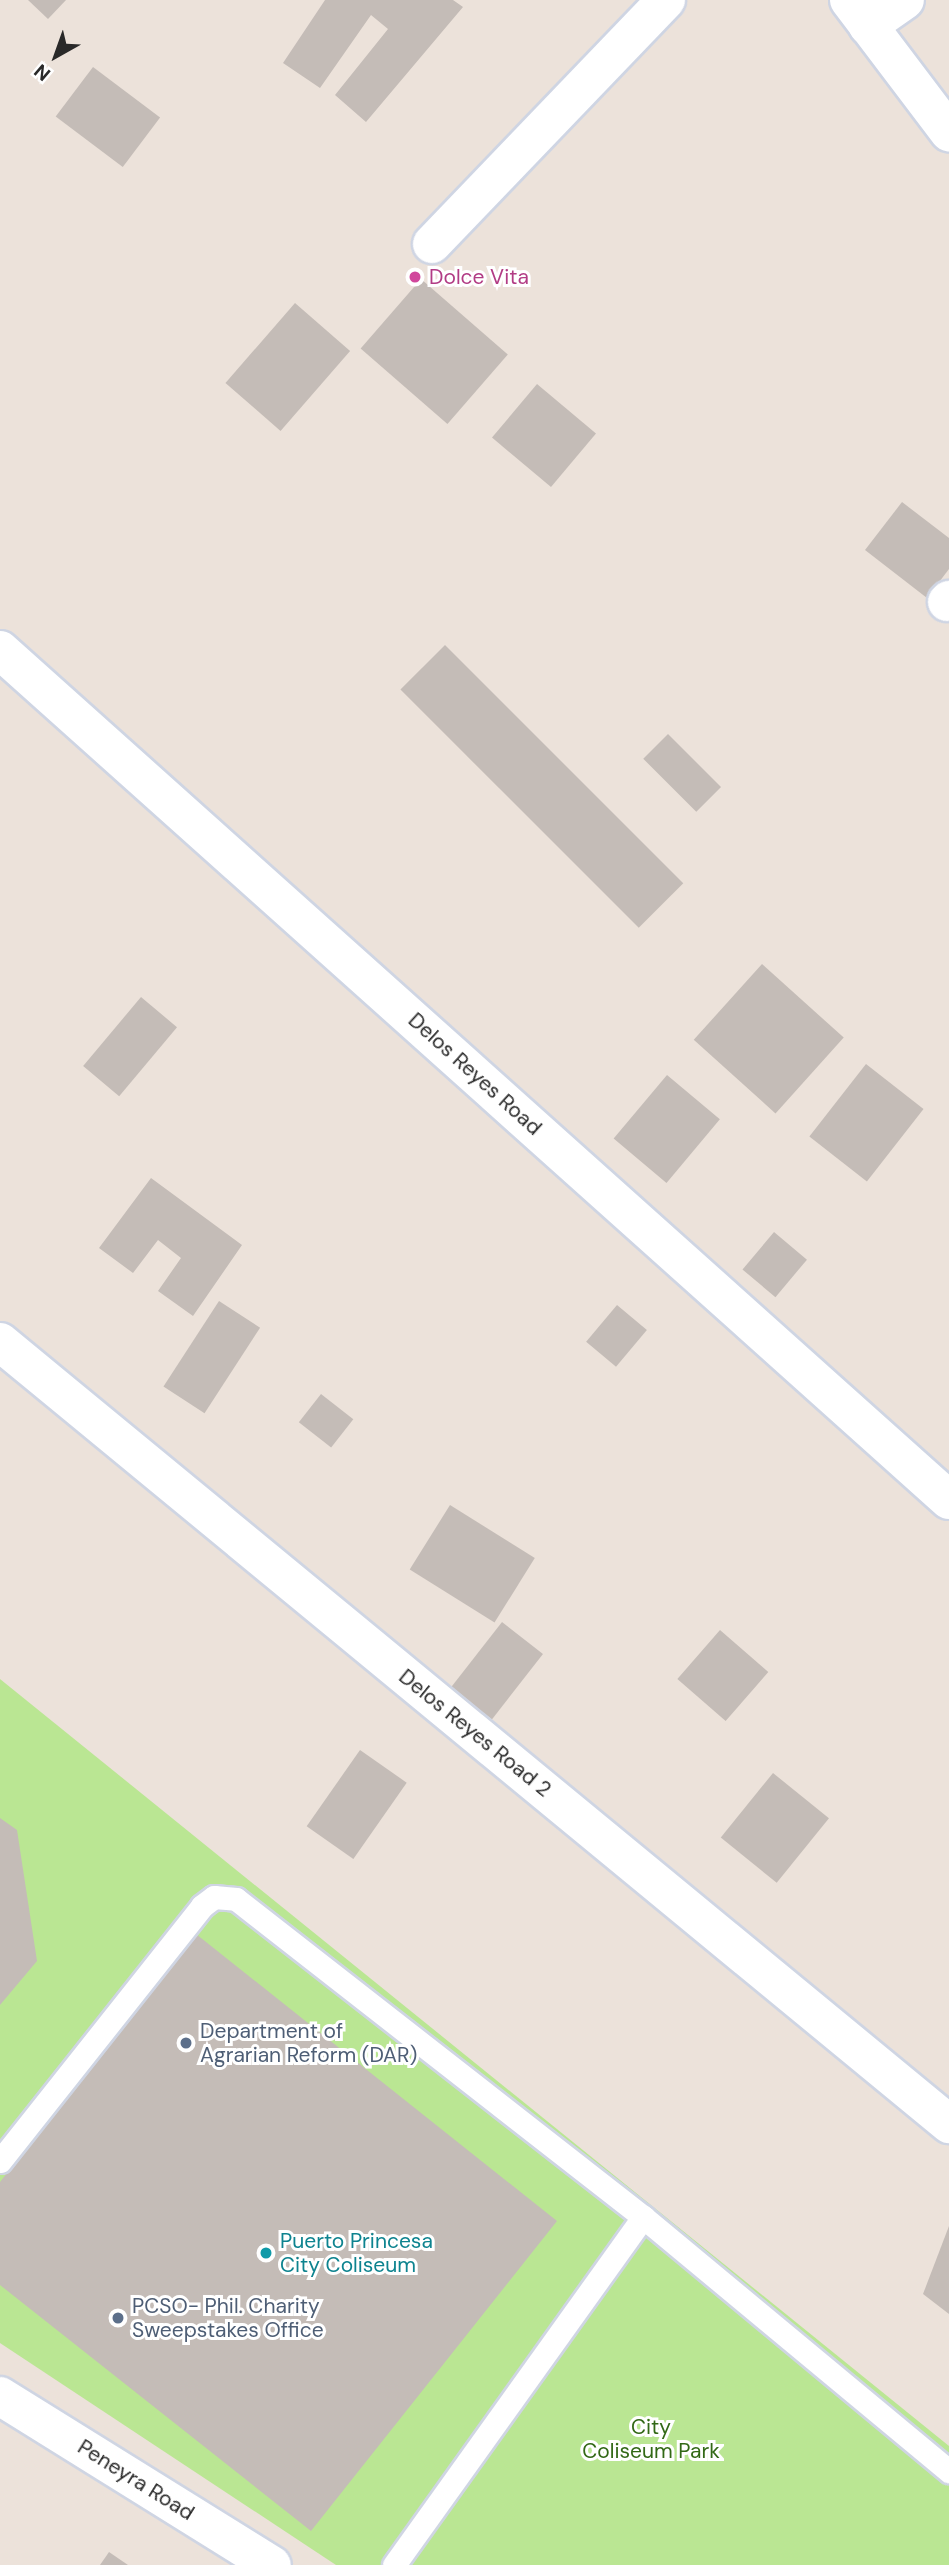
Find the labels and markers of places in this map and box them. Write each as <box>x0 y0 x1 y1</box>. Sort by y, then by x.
place label: Dolce Vita <box>429 264 529 290</box>
marker: Dolce Vita <box>407 269 423 285</box>
place label: Department of Agrarian Reform (DAR) <box>200 2018 417 2068</box>
marker: Department of Agrarian Reform (DAR) <box>178 2035 194 2051</box>
place label: Puerto Princesa City Coliseum <box>280 2228 433 2278</box>
marker: Puerto Princesa City Coliseum <box>258 2245 274 2261</box>
place label: PCSO- Phil. Charity Sweepstakes Office <box>132 2293 324 2343</box>
marker: PCSO- Phil. Charity Sweepstakes Office <box>110 2310 126 2326</box>

